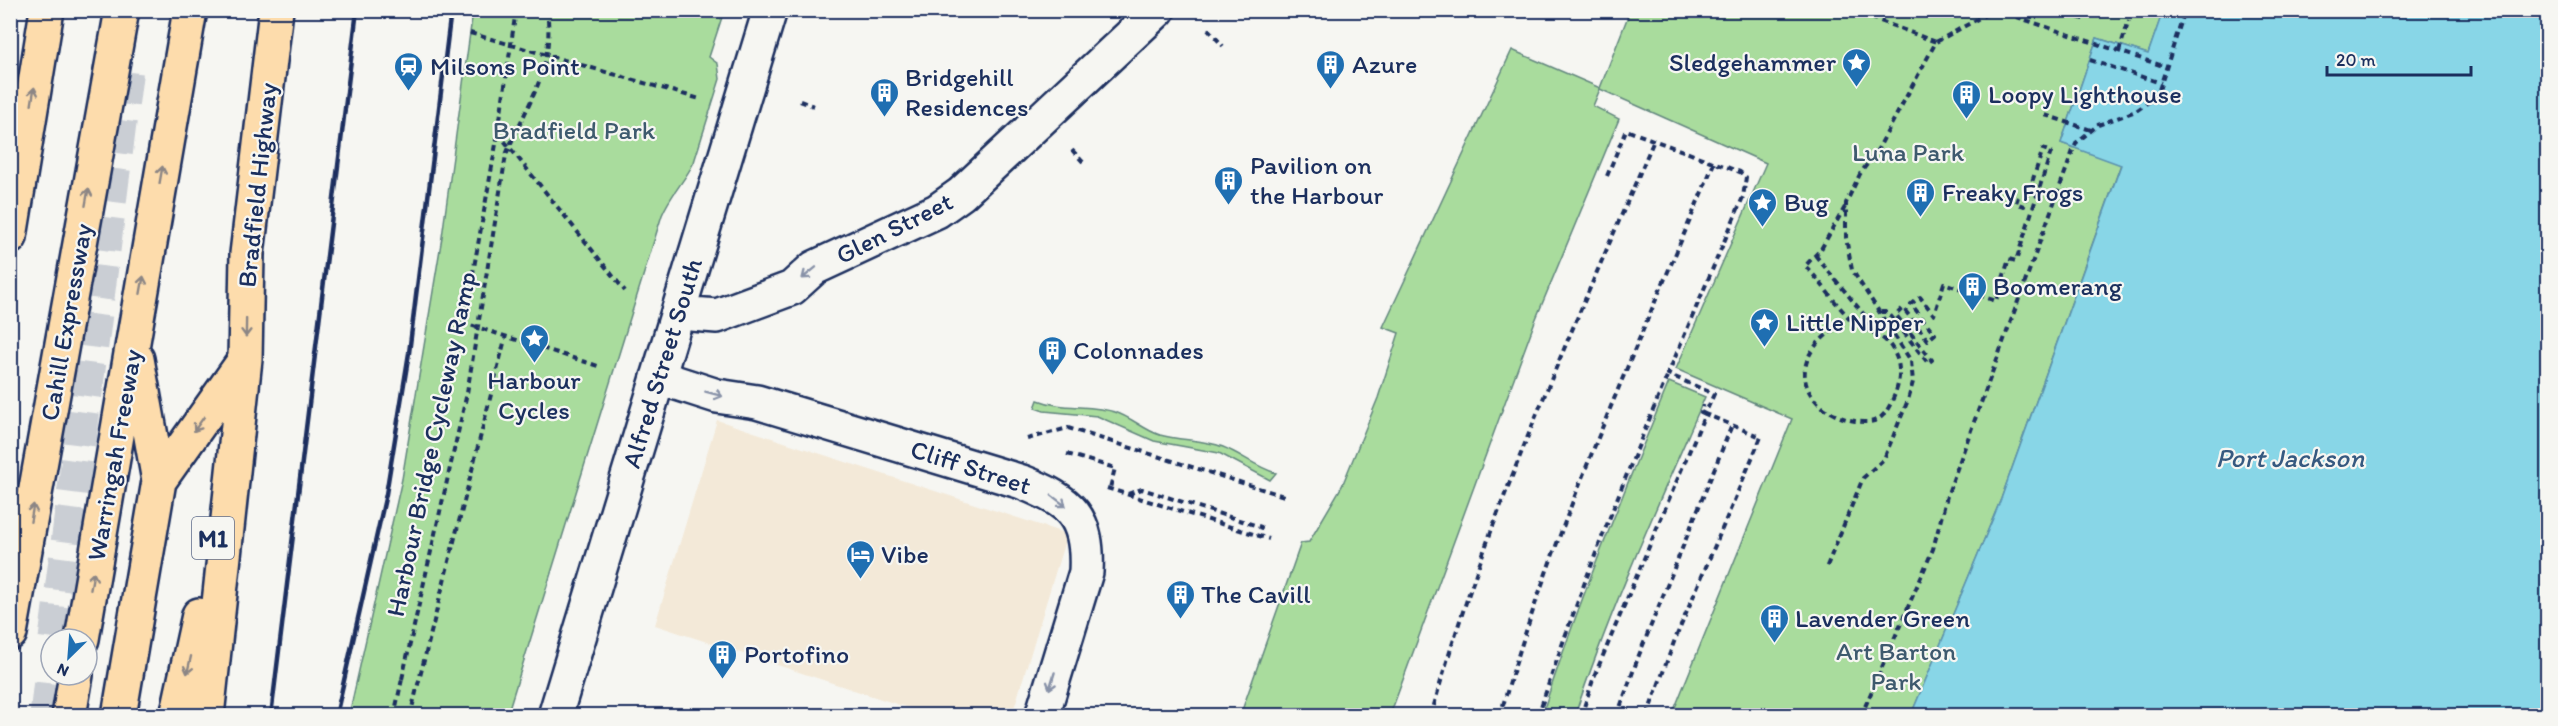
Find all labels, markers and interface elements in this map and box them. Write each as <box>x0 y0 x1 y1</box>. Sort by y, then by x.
scale bar <box>2327 39 2471 77</box>
place label: Sledgehammer <box>1669 46 1837 78</box>
place icon: Sledgehammer <box>1841 46 1873 88</box>
building icon: Azure <box>1315 48 1347 90</box>
place label: Azure <box>1352 48 1417 80</box>
text: 20 m <box>2336 49 2376 71</box>
station icon: Milsons Point <box>393 50 425 92</box>
place label: Milsons Point <box>430 50 580 82</box>
place label: Bridgehill Residences <box>905 61 1029 123</box>
building icon: Bridgehill Residences <box>868 76 900 118</box>
building icon: Loopy Lighthouse <box>1951 78 1983 120</box>
place label: Loopy Lighthouse <box>1988 78 2182 110</box>
street label: Bradfield Highway <box>230 81 284 289</box>
one-way arrow <box>28 87 39 106</box>
park label: Bradfield Park <box>493 114 656 146</box>
park label: Luna Park <box>1852 136 1965 168</box>
place label: Pavilion on the Harbour <box>1250 149 1384 211</box>
building icon: Pavilion on the Harbour <box>1213 164 1245 206</box>
one-way arrow <box>156 166 167 185</box>
building icon: Freaky Frogs <box>1905 176 1937 218</box>
place label: Freaky Frogs <box>1942 176 2084 208</box>
street label: Glen Street <box>830 185 958 271</box>
place icon: Bug <box>1747 186 1779 228</box>
place label: Bug <box>1784 186 1829 218</box>
one-way arrow <box>82 188 93 207</box>
street label: Cahill Expressway <box>33 221 99 423</box>
street label: Alfred Street South <box>615 254 709 472</box>
one-way arrow <box>801 267 817 280</box>
street label: Harbour Bridge Cycleway Ramp <box>379 268 483 620</box>
building icon: Boomerang <box>1956 270 1988 312</box>
place label: Boomerang <box>1993 270 2123 302</box>
one-way arrow <box>137 275 148 295</box>
place icon: Little Nipper <box>1749 306 1781 348</box>
place label: Little Nipper <box>1786 306 1924 338</box>
one-way arrow <box>240 317 252 337</box>
place icon: Harbour Cycles <box>518 322 550 364</box>
building icon: Colonnades <box>1036 334 1068 376</box>
place label: Colonnades <box>1073 334 1204 366</box>
street label: Warringah Freeway <box>80 347 148 563</box>
place label: Harbour Cycles <box>487 364 581 426</box>
one-way arrow <box>704 389 723 401</box>
one-way arrow <box>193 416 205 432</box>
street label: Cliff Street <box>907 432 1036 502</box>
water label: Port Jackson <box>2216 441 2365 474</box>
one-way arrow <box>1051 494 1067 507</box>
one-way arrow <box>27 504 38 524</box>
road number: M1 <box>192 517 234 559</box>
hotel icon: Vibe <box>844 538 876 580</box>
place label: Vibe <box>881 538 929 570</box>
one-way arrow <box>86 572 97 592</box>
building icon: The Cavill <box>1164 578 1196 620</box>
place label: The Cavill <box>1201 578 1311 610</box>
building icon: Lavender Green <box>1758 602 1790 644</box>
place label: Lavender Green <box>1795 602 1970 634</box>
north arrow <box>39 627 99 687</box>
park label: Art Barton Park <box>1836 635 1956 697</box>
building icon: Portofino <box>707 638 739 680</box>
place label: Portofino <box>744 638 849 670</box>
one-way arrow <box>183 655 194 674</box>
text: N <box>54 659 72 681</box>
one-way arrow <box>1046 671 1057 690</box>

